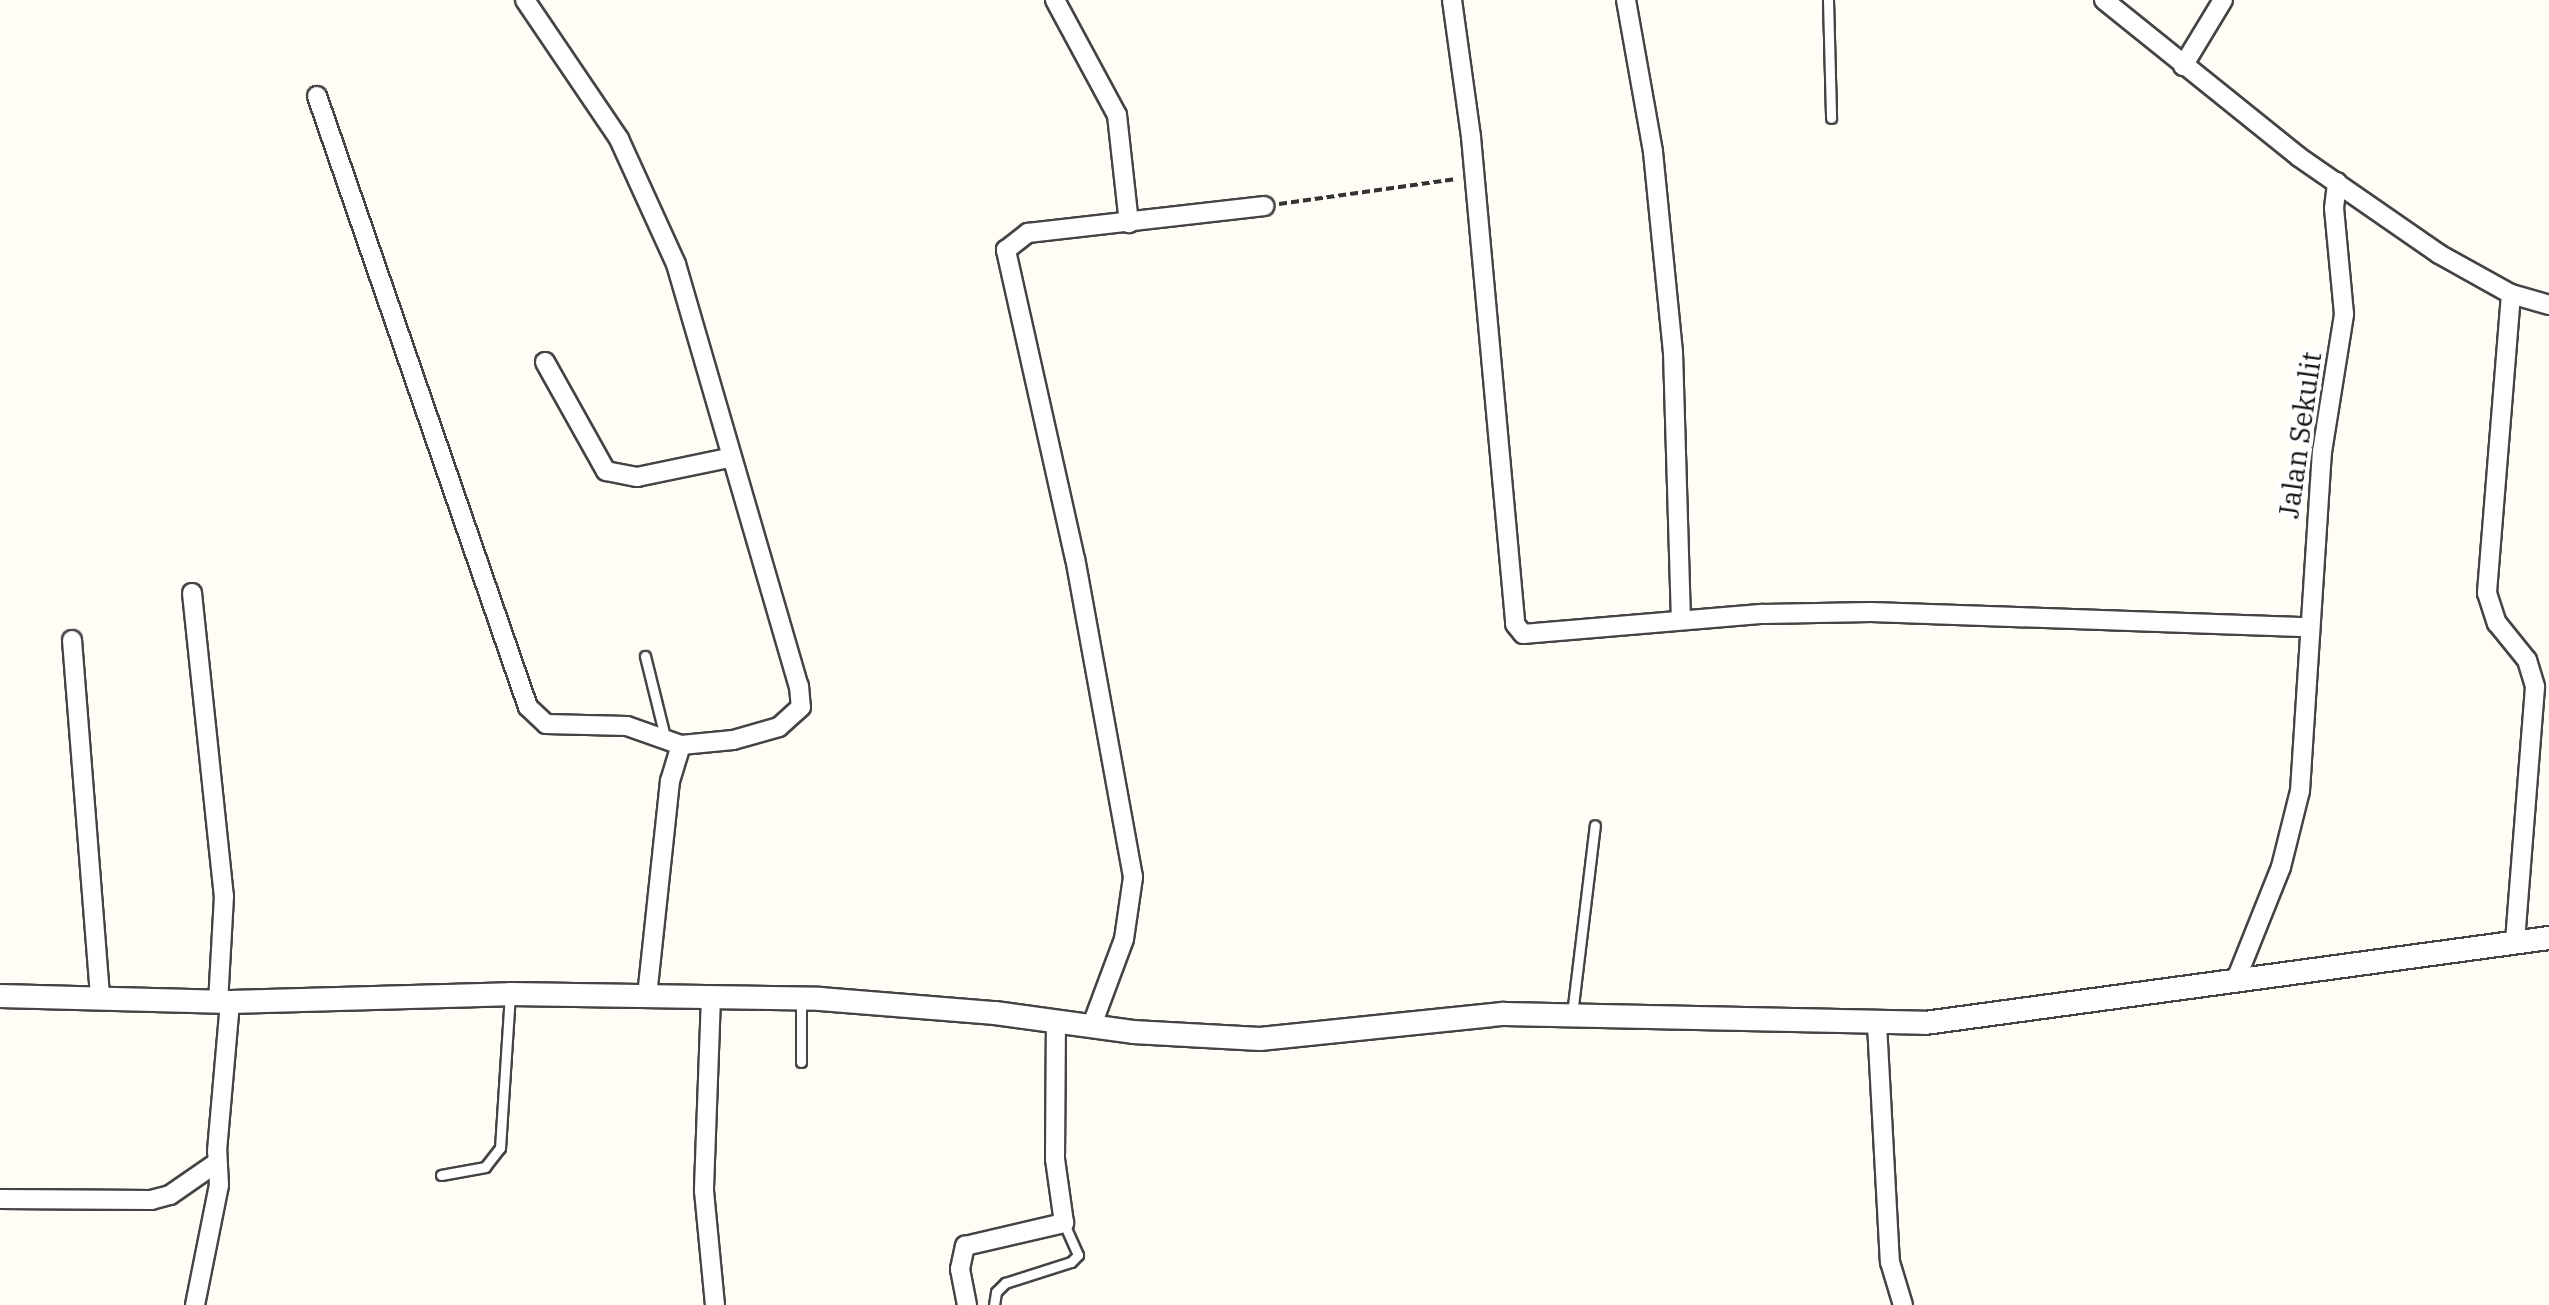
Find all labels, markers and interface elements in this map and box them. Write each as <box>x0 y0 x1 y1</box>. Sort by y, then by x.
street label: Jalan Sekulit <box>2272 349 2328 521</box>

